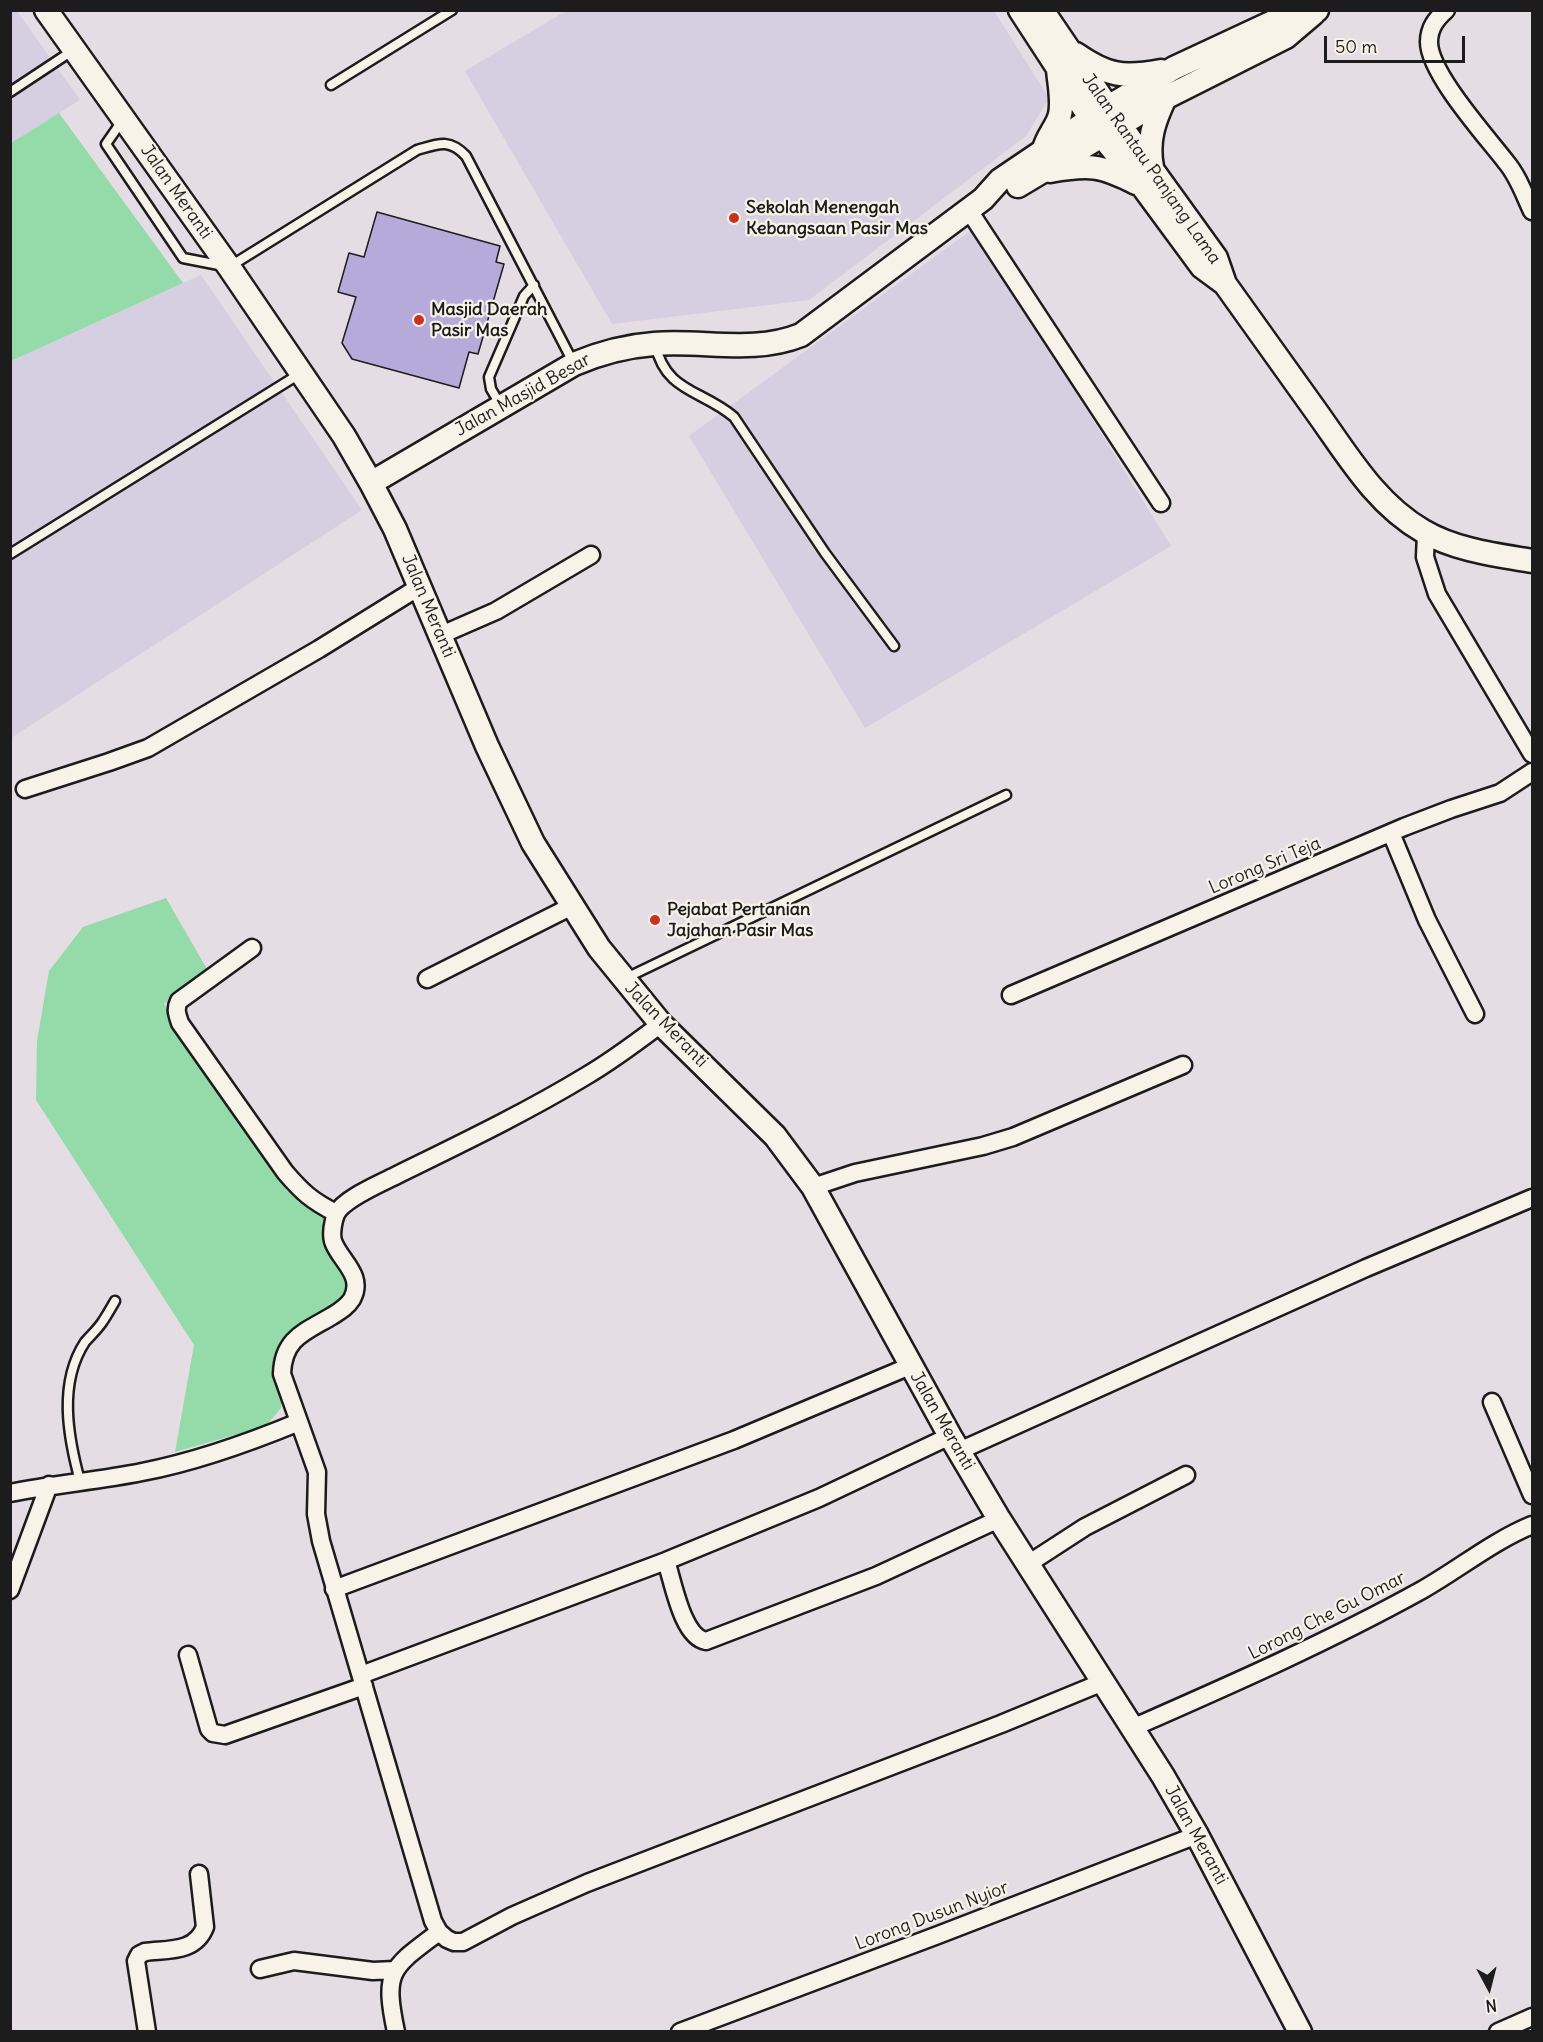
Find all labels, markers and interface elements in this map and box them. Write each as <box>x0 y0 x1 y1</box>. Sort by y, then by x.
scale bar <box>1327 24 1468 62</box>
text: 50 m <box>1335 35 1377 58</box>
street label: Jalan Rantau Panjang Lama <box>1077 70 1225 268</box>
street label: Jalan Meranti <box>136 141 216 243</box>
place label: Sekolah Menengah Kebangsaan Pasir Mas <box>746 197 928 240</box>
marker: Sekolah Menengah Kebangsaan Pasir Mas <box>727 211 741 225</box>
place label: Masjid Daerah Pasir Mas <box>431 299 547 342</box>
marker: Masjid Daerah Pasir Mas <box>412 313 426 327</box>
street label: Jalan Masjid Besar <box>451 349 595 441</box>
street label: Jalan Meranti <box>396 551 460 661</box>
street label: Lorong Sri Teja <box>1206 833 1324 899</box>
place label: Pejabat Pertanian Jajahan Pasir Mas <box>667 899 814 942</box>
marker: Pejabat Pertanian Jajahan Pasir Mas <box>648 913 662 927</box>
street label: Jalan Meranti <box>620 978 712 1072</box>
street label: Jalan Meranti <box>905 1368 979 1474</box>
street label: Lorong Che Gu Omar <box>1245 1567 1409 1665</box>
street label: Jalan Meranti <box>1160 1782 1232 1888</box>
street label: Lorong Dusun Nyior <box>852 1877 1012 1955</box>
north arrow <box>1459 1958 1519 2018</box>
text: N <box>1484 1995 1498 2016</box>

